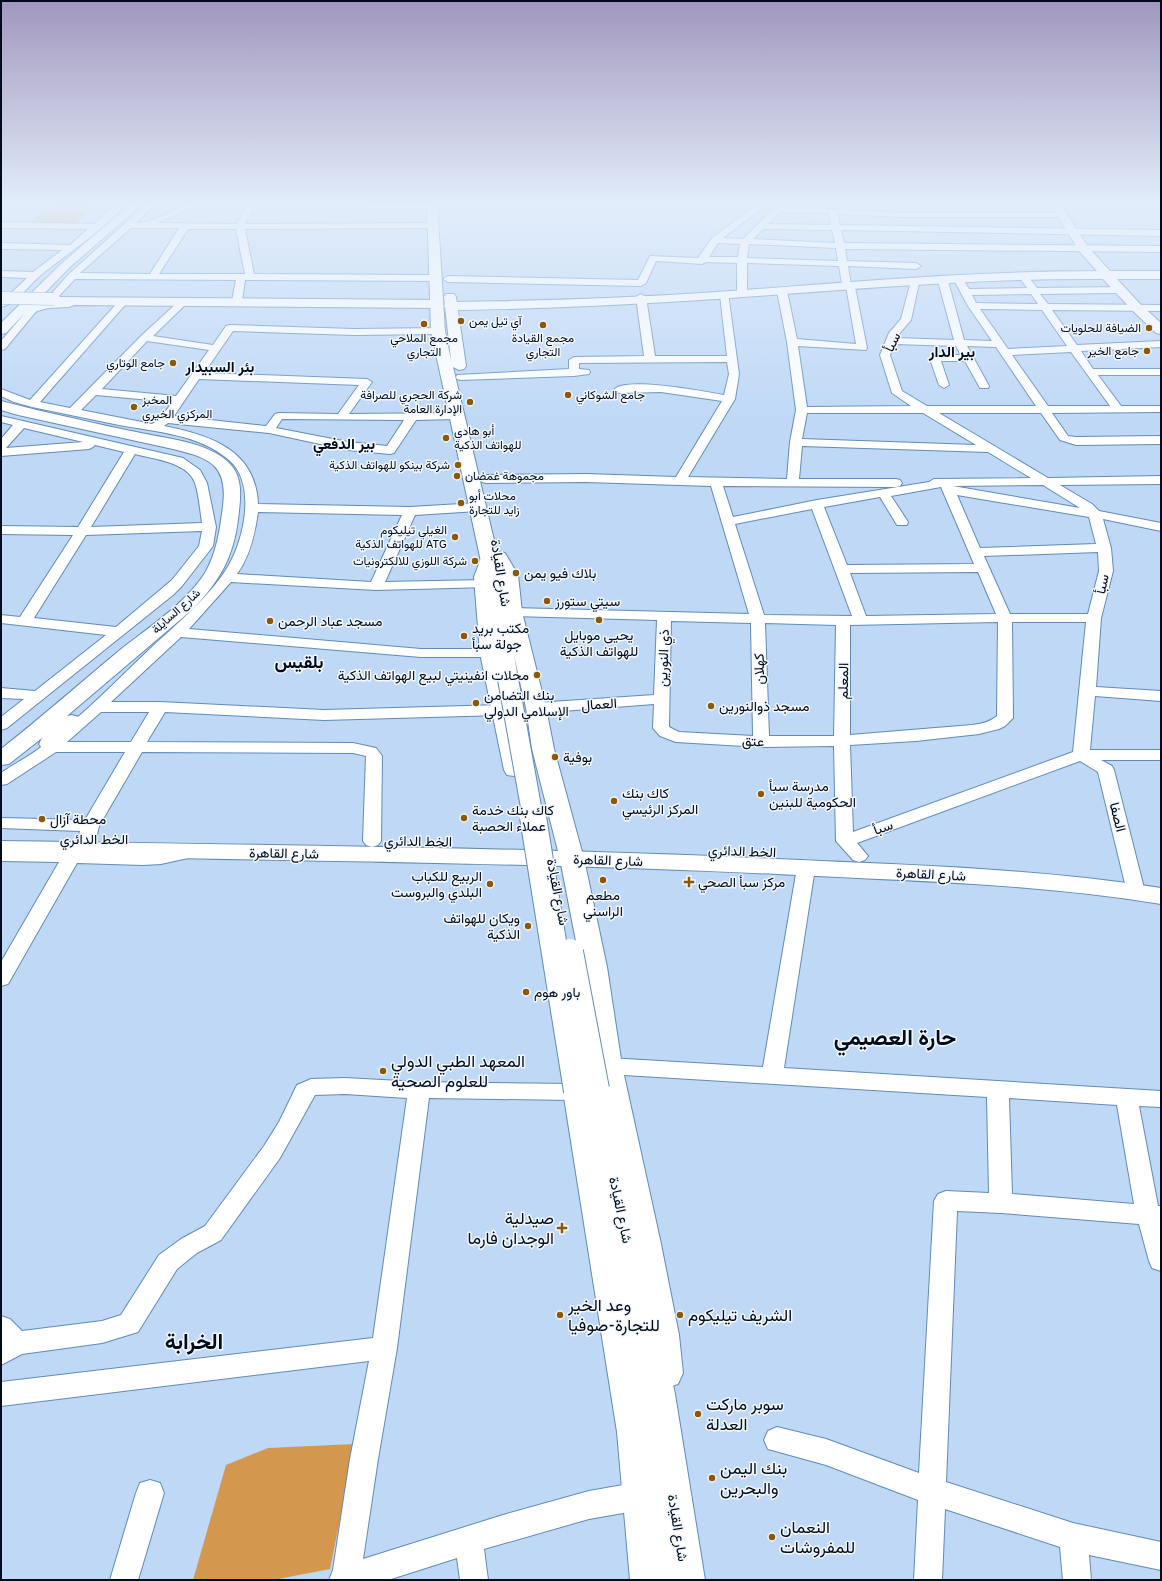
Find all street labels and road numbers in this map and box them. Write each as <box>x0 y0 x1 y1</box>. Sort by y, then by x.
street label: سبأ <box>881 330 905 355</box>
street label: شارع القيادة <box>485 538 513 608</box>
street label: سبأ <box>1093 573 1114 596</box>
street label: شارع السايلة <box>149 586 204 638</box>
street label: ذي النورين <box>655 629 676 687</box>
street label: كهلان <box>752 653 769 685</box>
street label: المعلم <box>836 663 853 699</box>
street label: العمال <box>581 696 618 715</box>
street label: عتق <box>742 734 764 751</box>
street label: الصفا <box>1105 801 1128 834</box>
street label: سبأ <box>871 817 896 840</box>
street label: الخط الدائري <box>60 832 128 851</box>
street label: الخط الدائري <box>384 833 452 854</box>
street label: الخط الدائري <box>707 843 776 864</box>
street label: شارع القاهرة <box>249 845 319 865</box>
street label: شارع القاهرة <box>573 852 643 872</box>
street label: شارع القيادة <box>541 857 571 927</box>
street label: شارع القاهرة <box>896 865 966 887</box>
street label: شارع القيادة <box>603 1175 635 1245</box>
street label: شارع القيادة <box>662 1493 690 1563</box>

